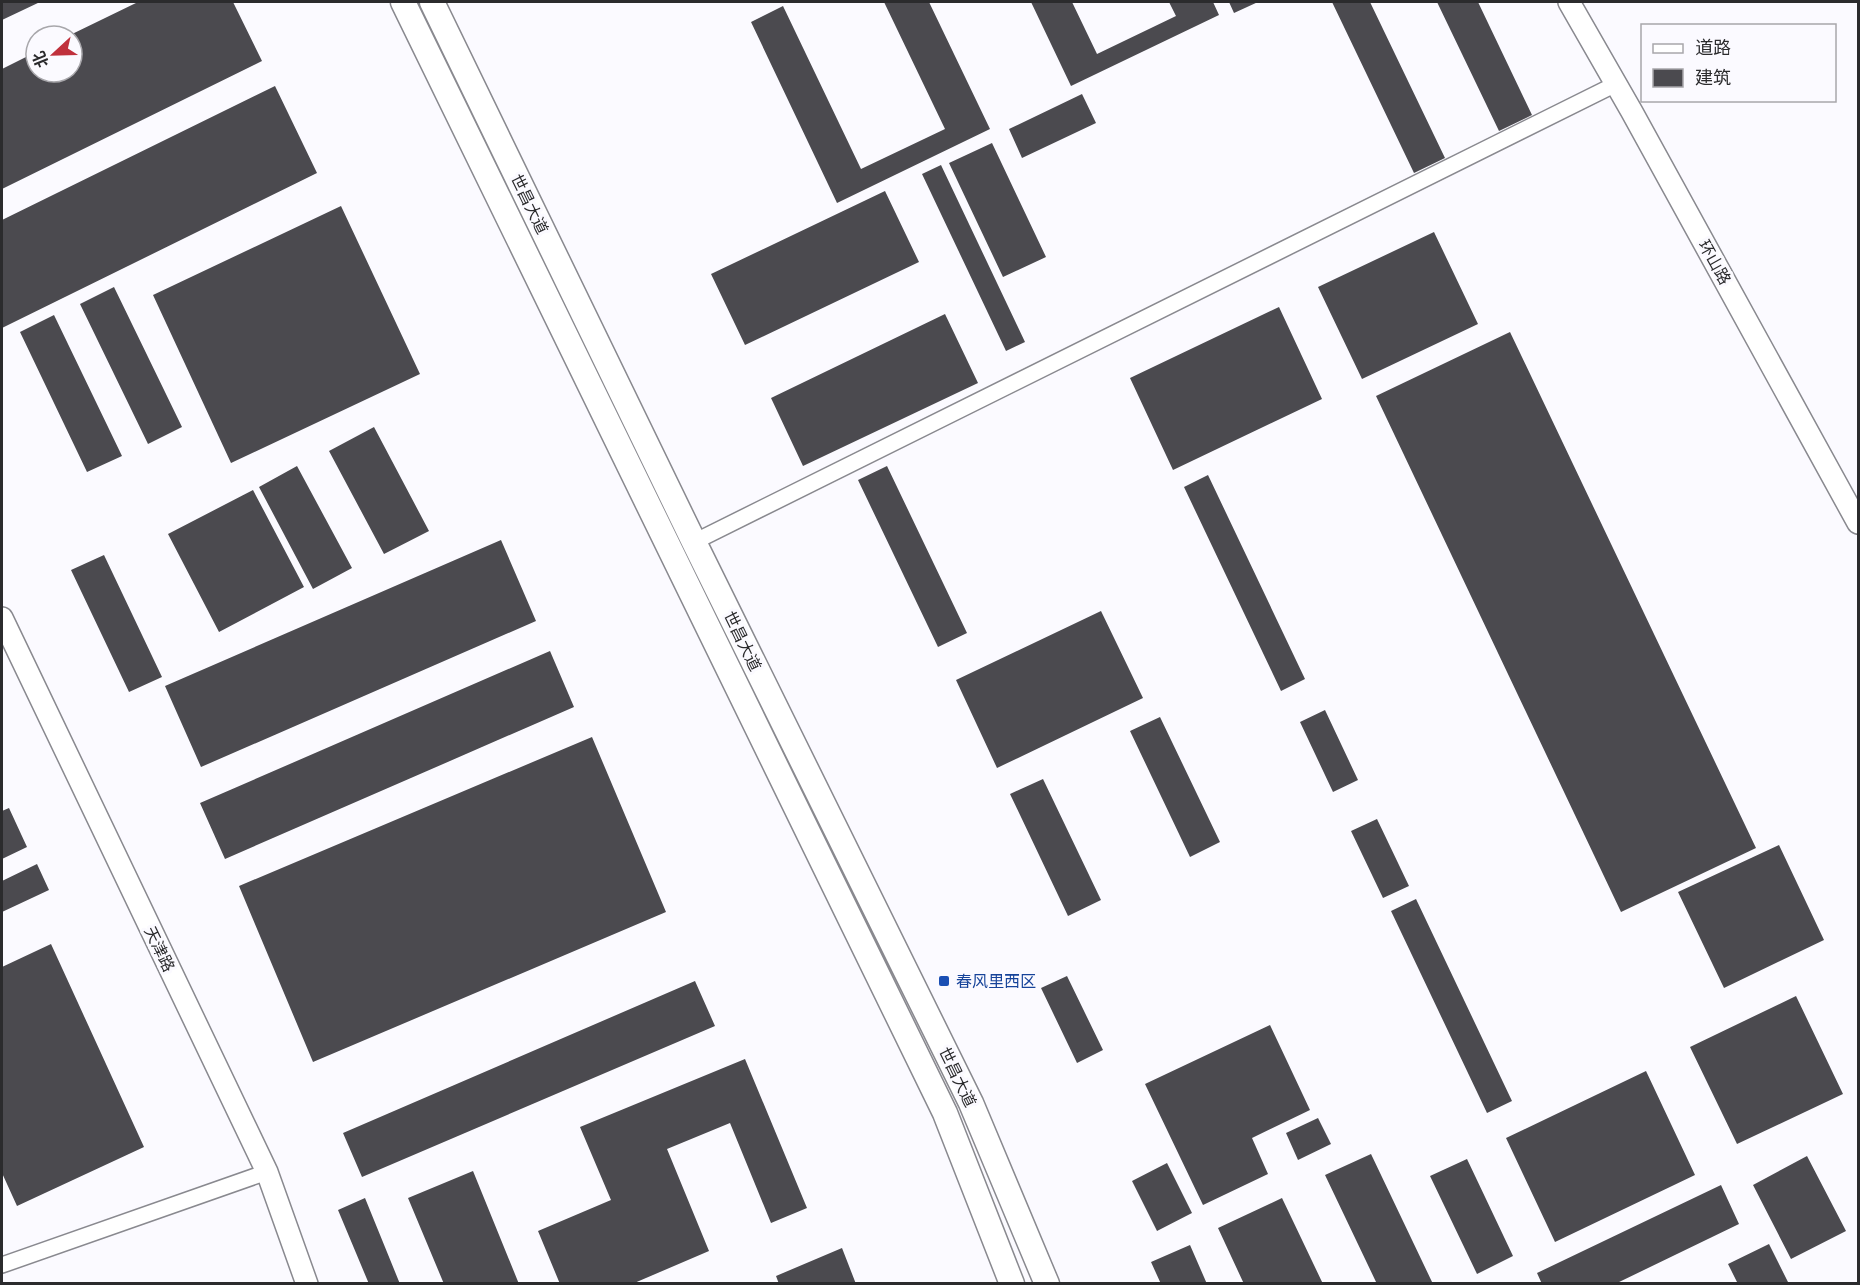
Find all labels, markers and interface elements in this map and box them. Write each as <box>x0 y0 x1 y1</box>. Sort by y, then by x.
north arrow <box>24 24 84 84</box>
legend <box>1641 24 1836 102</box>
text: 道路 <box>1695 37 1731 59</box>
text: 北 <box>29 48 52 70</box>
text: 建筑 <box>1695 67 1731 89</box>
street label: 世昌大道 <box>507 171 552 237</box>
street label: 环山路 <box>1695 237 1735 288</box>
street label: 世昌大道 <box>720 608 765 674</box>
street label: 天津路 <box>140 923 179 975</box>
place label: 春风里西区 <box>956 972 1036 991</box>
marker: 春风里西区 <box>937 974 951 988</box>
street label: 世昌大道 <box>935 1044 980 1110</box>

